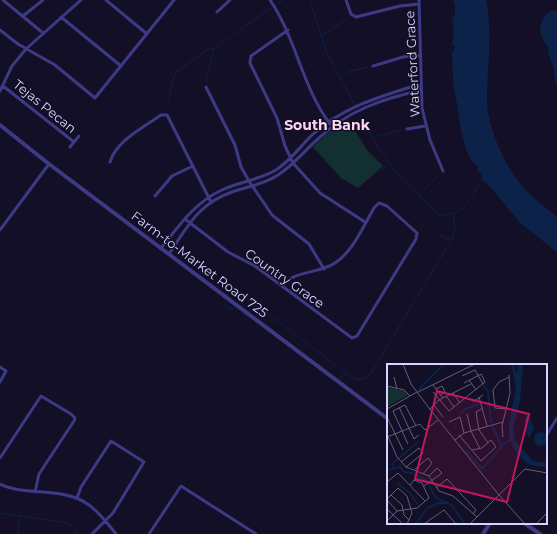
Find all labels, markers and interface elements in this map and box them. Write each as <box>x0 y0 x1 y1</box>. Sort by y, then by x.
street label: Waterford Grace <box>401 10 423 118</box>
street label: Tejas Pecan <box>10 76 80 136</box>
district label: South Bank <box>284 116 371 134</box>
street label: Farm-to-Market Road 725 <box>129 207 271 321</box>
street label: Country Grace <box>242 245 328 311</box>
inset map <box>387 364 547 524</box>

